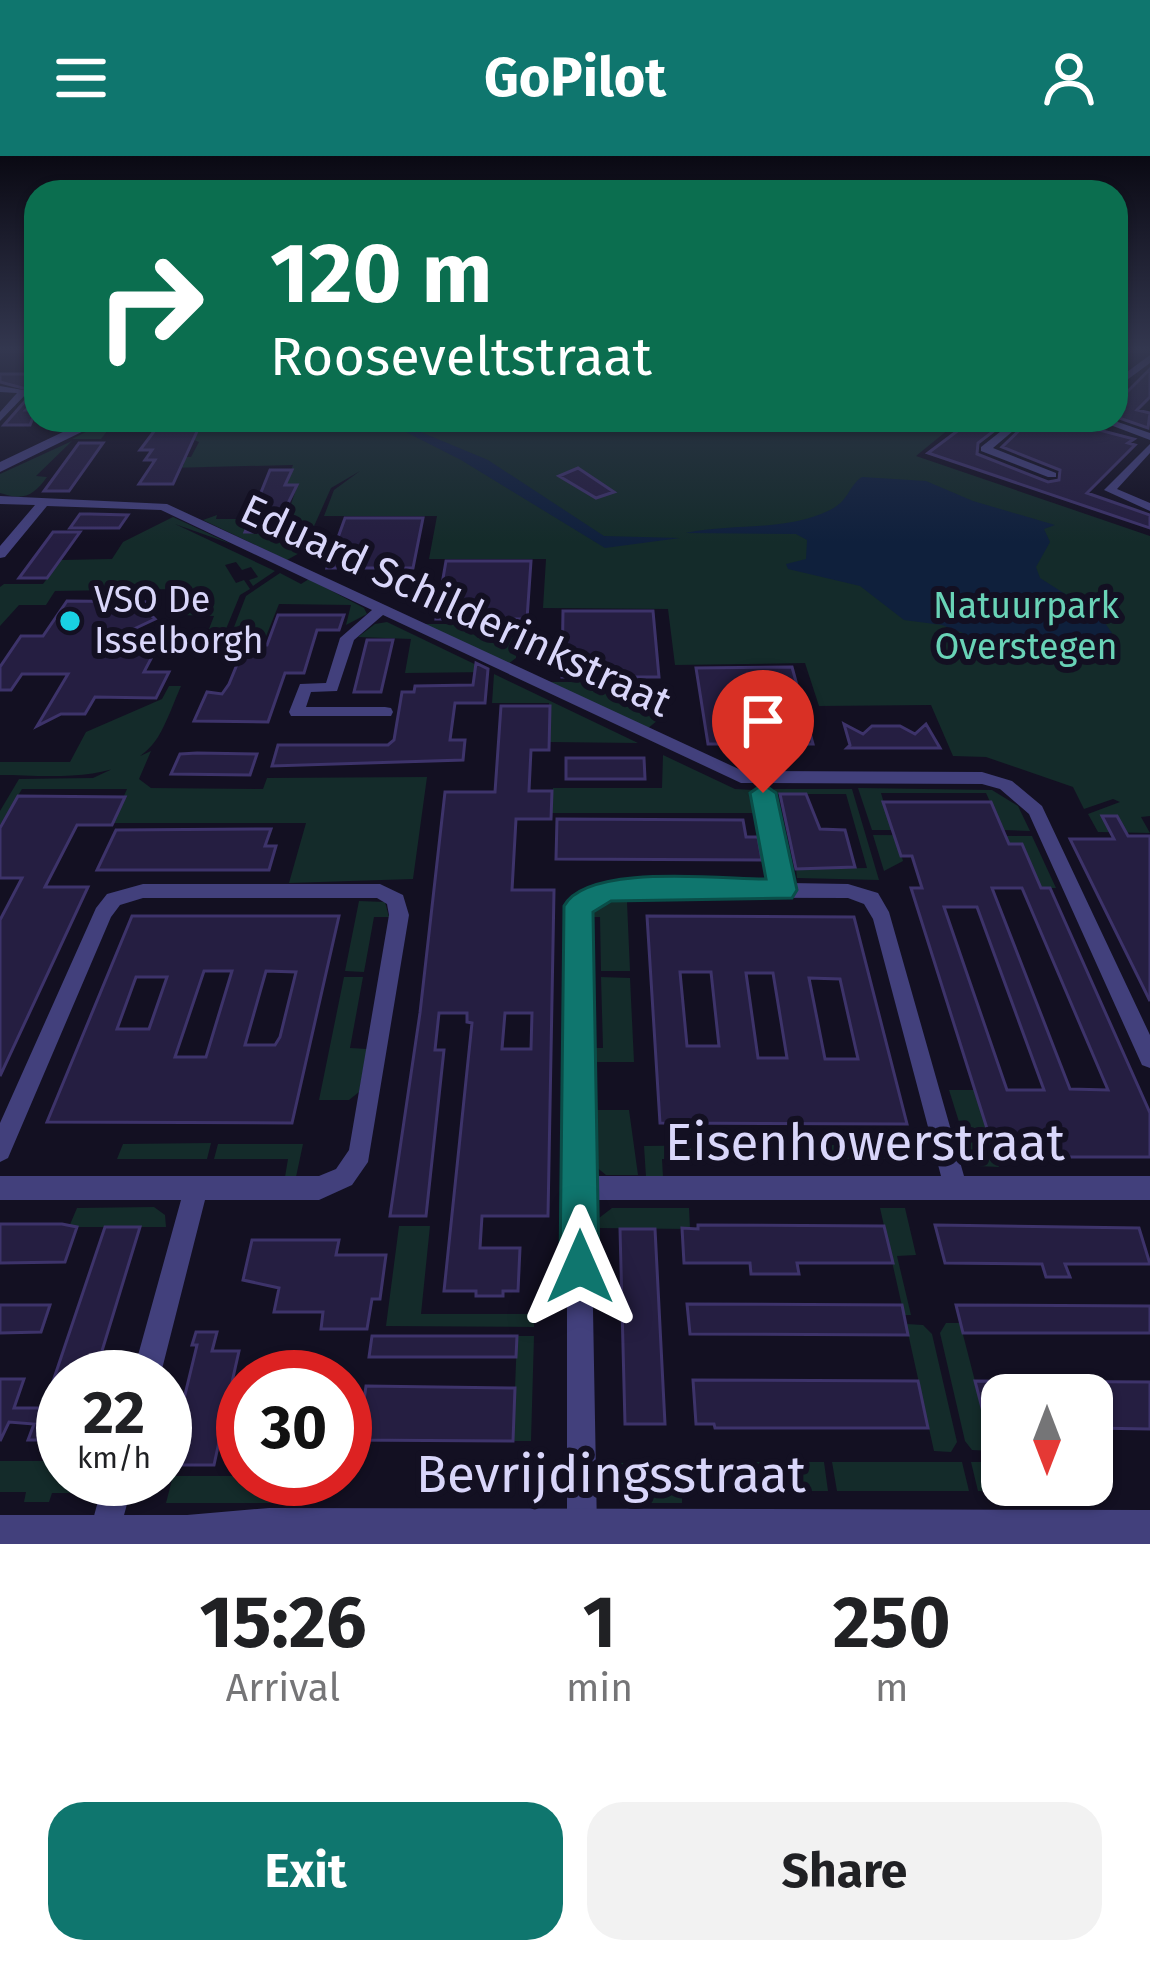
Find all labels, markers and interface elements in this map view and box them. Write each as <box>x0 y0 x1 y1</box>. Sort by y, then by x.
icon: menu <box>48 45 114 111</box>
icon: person <box>1036 45 1102 111</box>
text: GoPilot <box>484 46 666 110</box>
text: 120 m <box>270 223 492 324</box>
icon: right <box>72 228 228 384</box>
text: Rooseveltstraat <box>270 325 652 389</box>
street label: Eduard Schilderinkstraat <box>233 484 680 728</box>
place label: VSO De Isselborgh <box>94 578 264 663</box>
park label: Natuurpark Overstegen <box>933 584 1120 669</box>
marker: VSO De Isselborgh <box>57 608 83 634</box>
pin <box>712 670 814 793</box>
icon: arrive <box>730 688 796 754</box>
street label: Eisenhowerstraat <box>665 1112 1066 1174</box>
position arrow <box>517 1204 643 1330</box>
speed limit sign: 30 <box>216 1350 372 1506</box>
north arrow <box>981 1374 1113 1506</box>
map controls <box>981 1374 1113 1506</box>
text: 22 <box>83 1377 145 1449</box>
text: km/h <box>77 1440 151 1476</box>
street label: Bevrijdingsstraat <box>416 1444 807 1506</box>
text: 15:26 <box>199 1580 367 1666</box>
text: 1 <box>583 1580 616 1666</box>
text: 250 <box>833 1580 951 1666</box>
text: Arrival <box>226 1665 340 1711</box>
text: min <box>566 1665 633 1711</box>
text: m <box>875 1665 908 1711</box>
button: Exit <box>48 1802 563 1940</box>
button: Share <box>587 1802 1102 1940</box>

